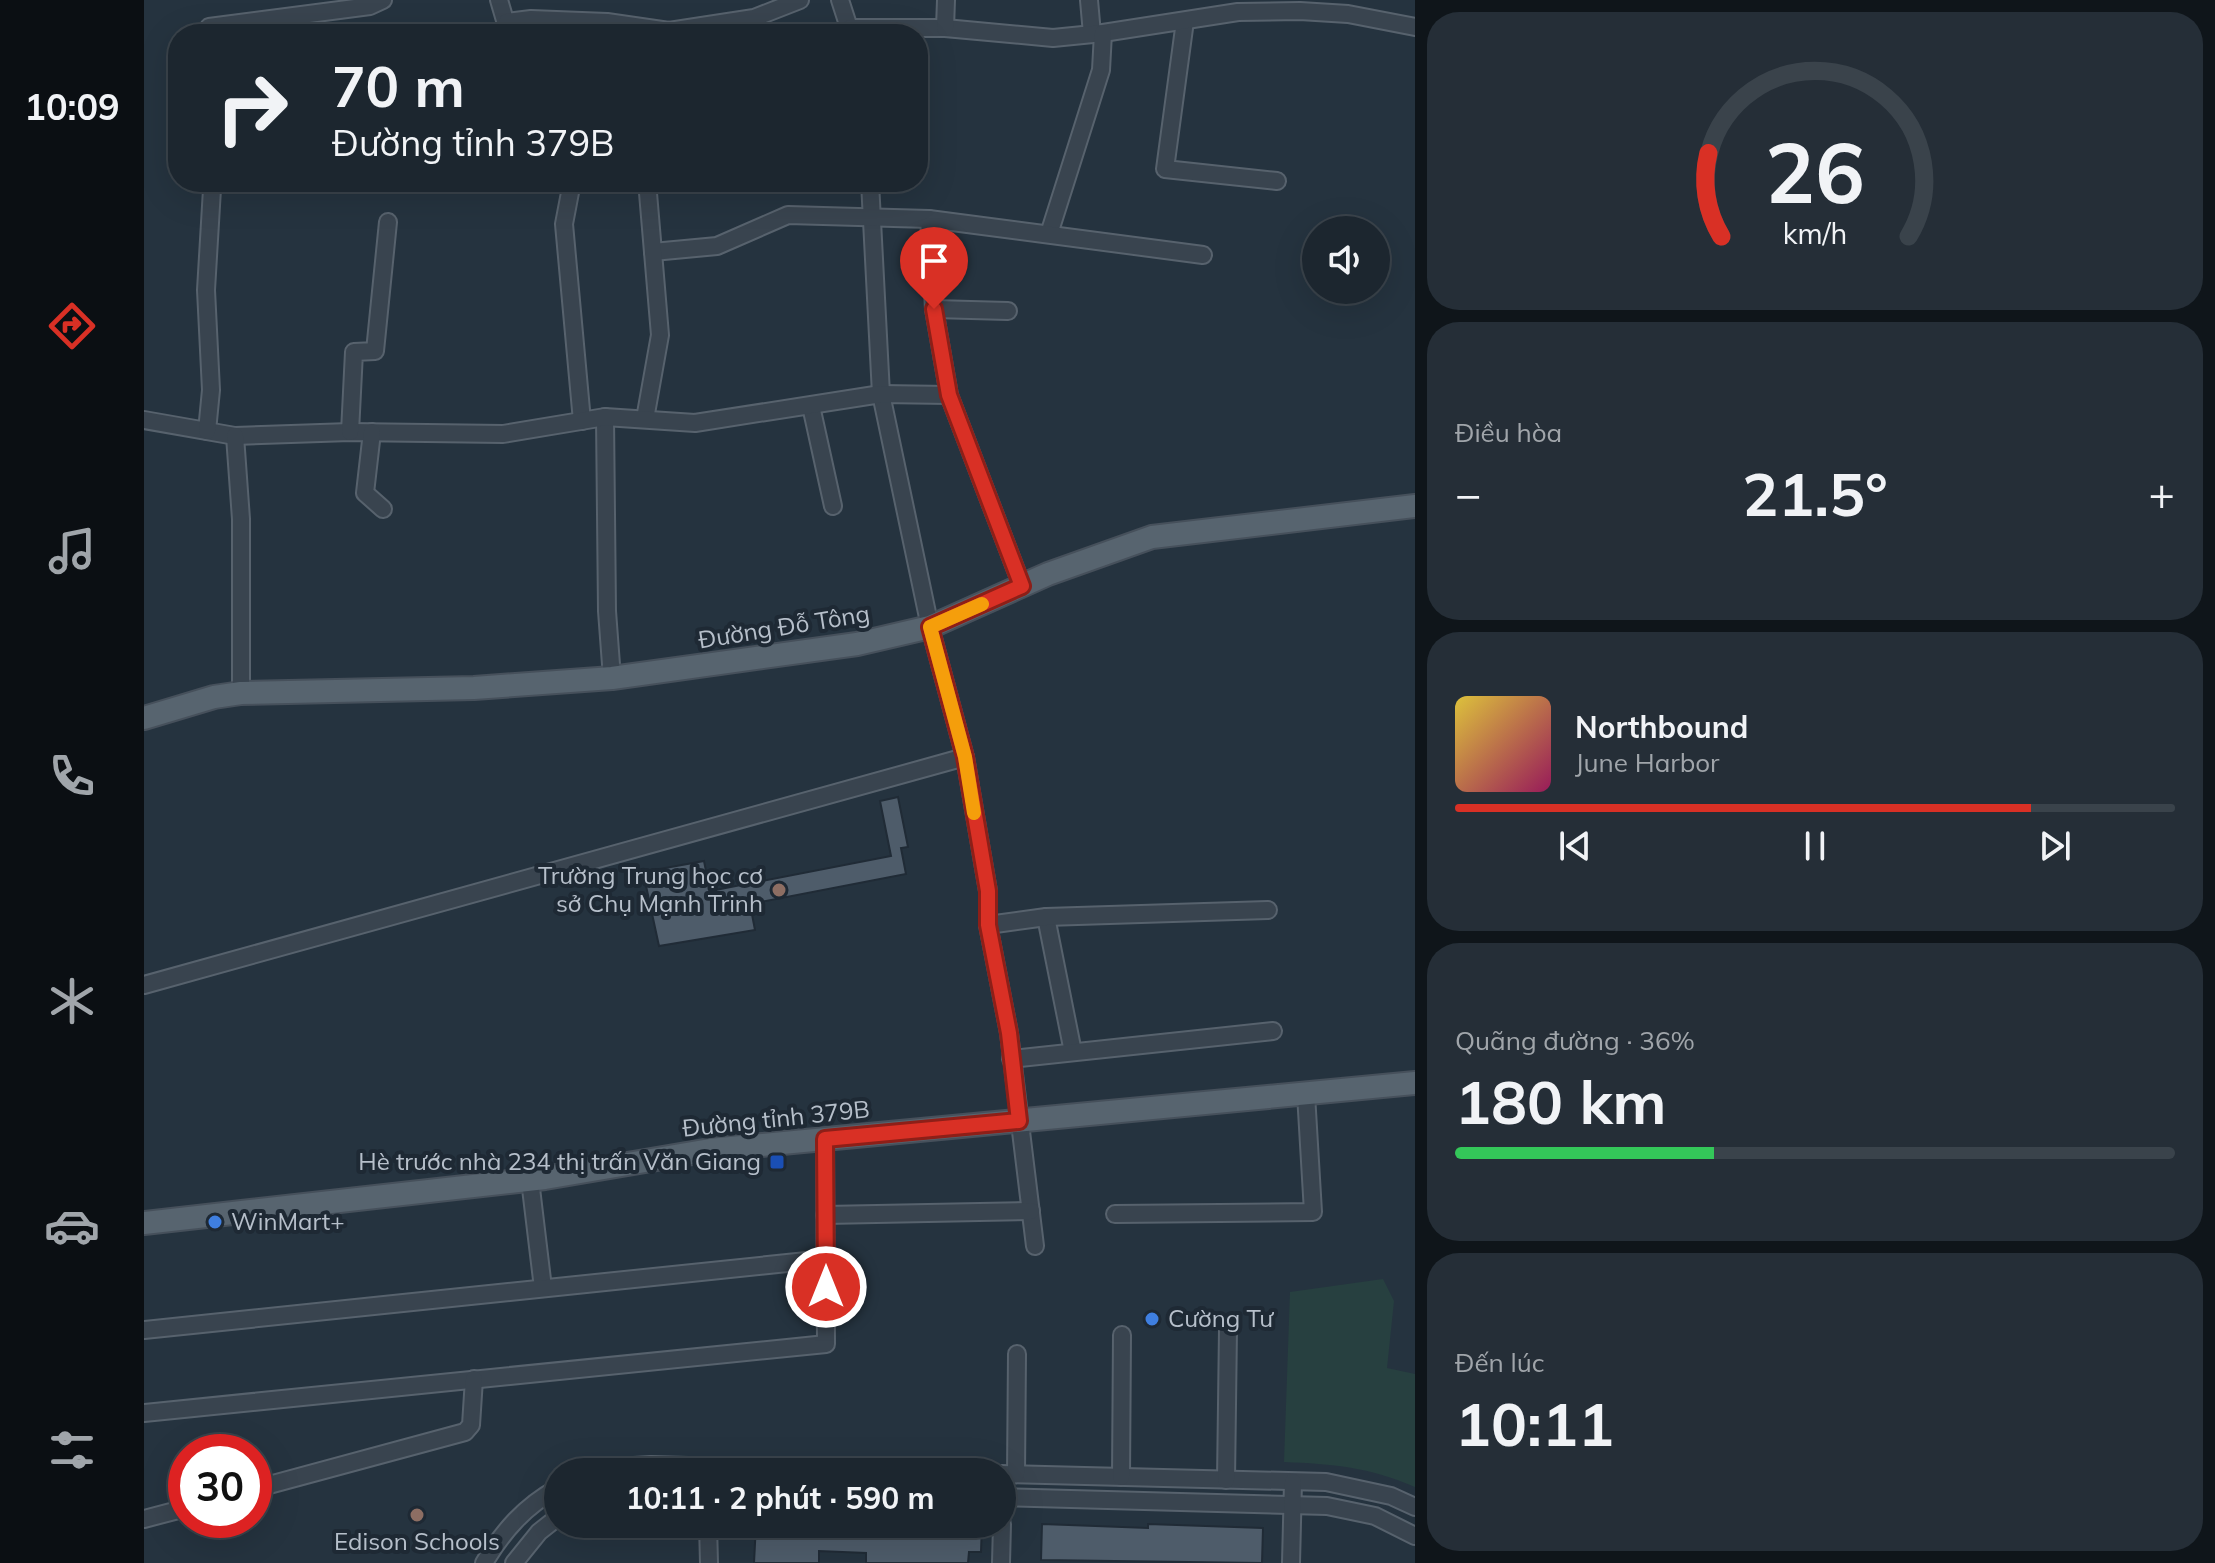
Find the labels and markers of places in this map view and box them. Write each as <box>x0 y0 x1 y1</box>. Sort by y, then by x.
pin <box>900 227 968 309</box>
place label: Trường Trung học cơ sở Chụ Mạnh Trinh <box>538 860 763 918</box>
marker: Trường Trung học cơ sở Chụ Mạnh Trinh <box>770 881 788 899</box>
place label: Hè trước nhà 234 thị trấn Văn Giang <box>358 1146 761 1176</box>
marker: Hè trước nhà 234 thị trấn Văn Giang <box>768 1153 786 1171</box>
place label: WinMart+ <box>231 1206 345 1236</box>
marker: WinMart+ <box>206 1213 224 1231</box>
place label: Cường Tư <box>1168 1303 1274 1333</box>
marker: Cường Tư <box>1143 1310 1161 1328</box>
marker: Edison Schools <box>408 1506 426 1524</box>
place label: Edison Schools <box>334 1526 500 1556</box>

